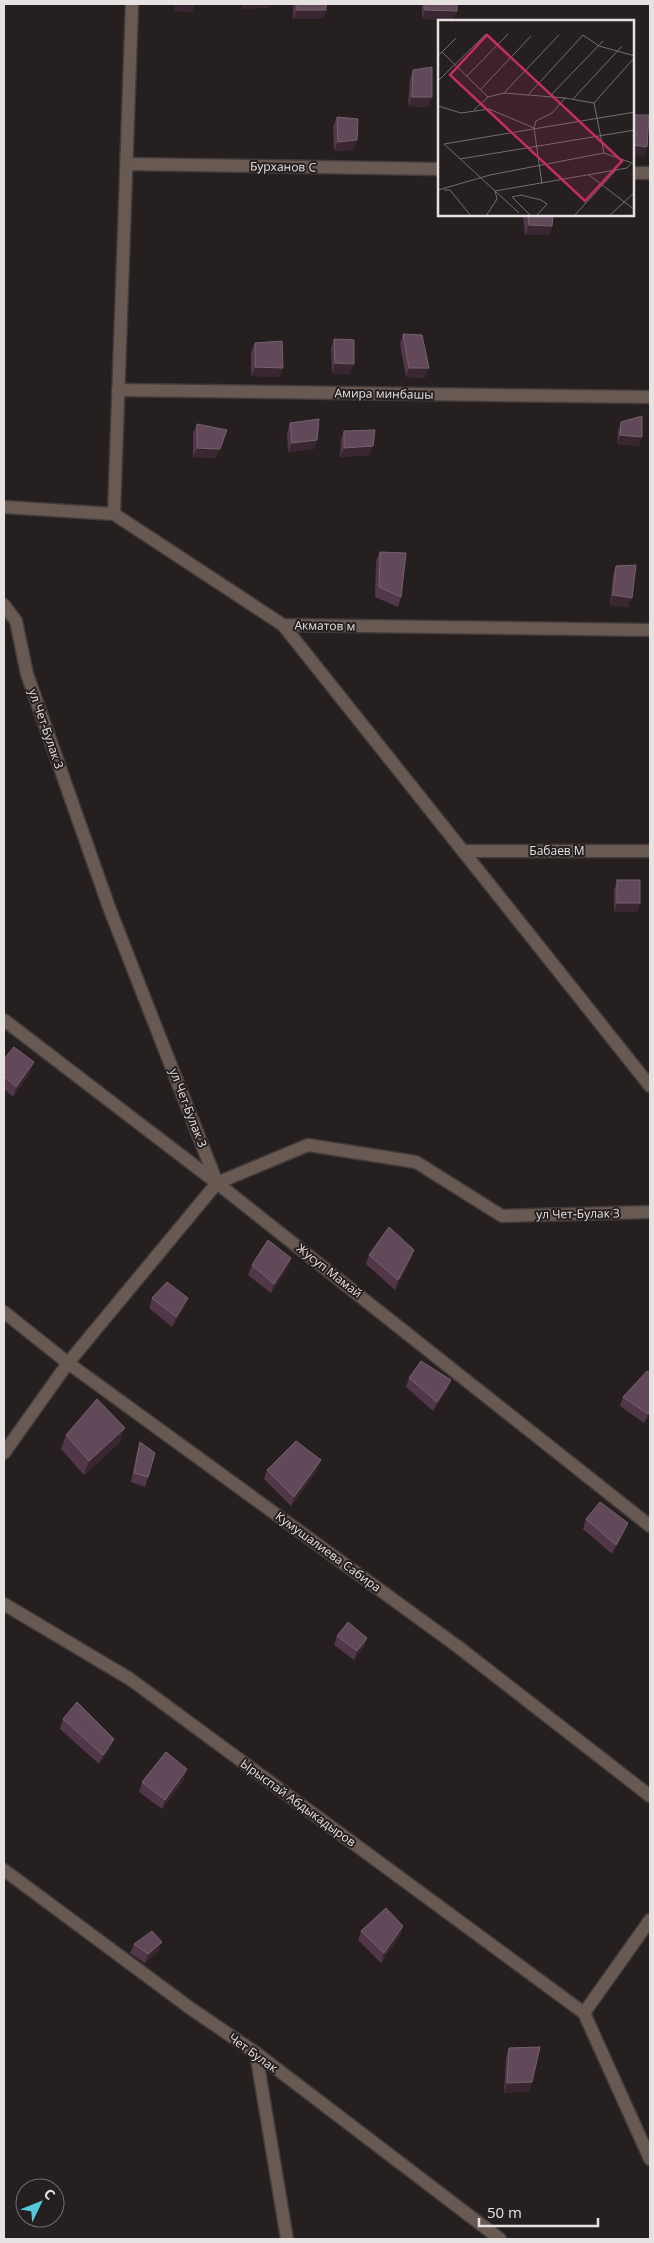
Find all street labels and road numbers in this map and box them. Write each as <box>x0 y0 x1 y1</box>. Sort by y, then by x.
street label: Бурханов С <box>250 157 317 176</box>
street label: Амира минбашы <box>334 384 434 403</box>
street label: Акматов м <box>294 616 356 635</box>
street label: ул Чет-Булак 3 <box>25 687 68 771</box>
street label: Бабаев М <box>529 842 585 859</box>
street label: ул Чет-Булак 3 <box>166 1066 211 1150</box>
street label: ул Чет-Булак 3 <box>536 1204 620 1223</box>
street label: Жусуп Мамай <box>293 1240 366 1302</box>
street label: Кумушалиева Сабира <box>272 1508 384 1596</box>
street label: Ырыспай Абдыкадыров <box>237 1755 359 1850</box>
street label: Чет Булак <box>225 2029 282 2077</box>

